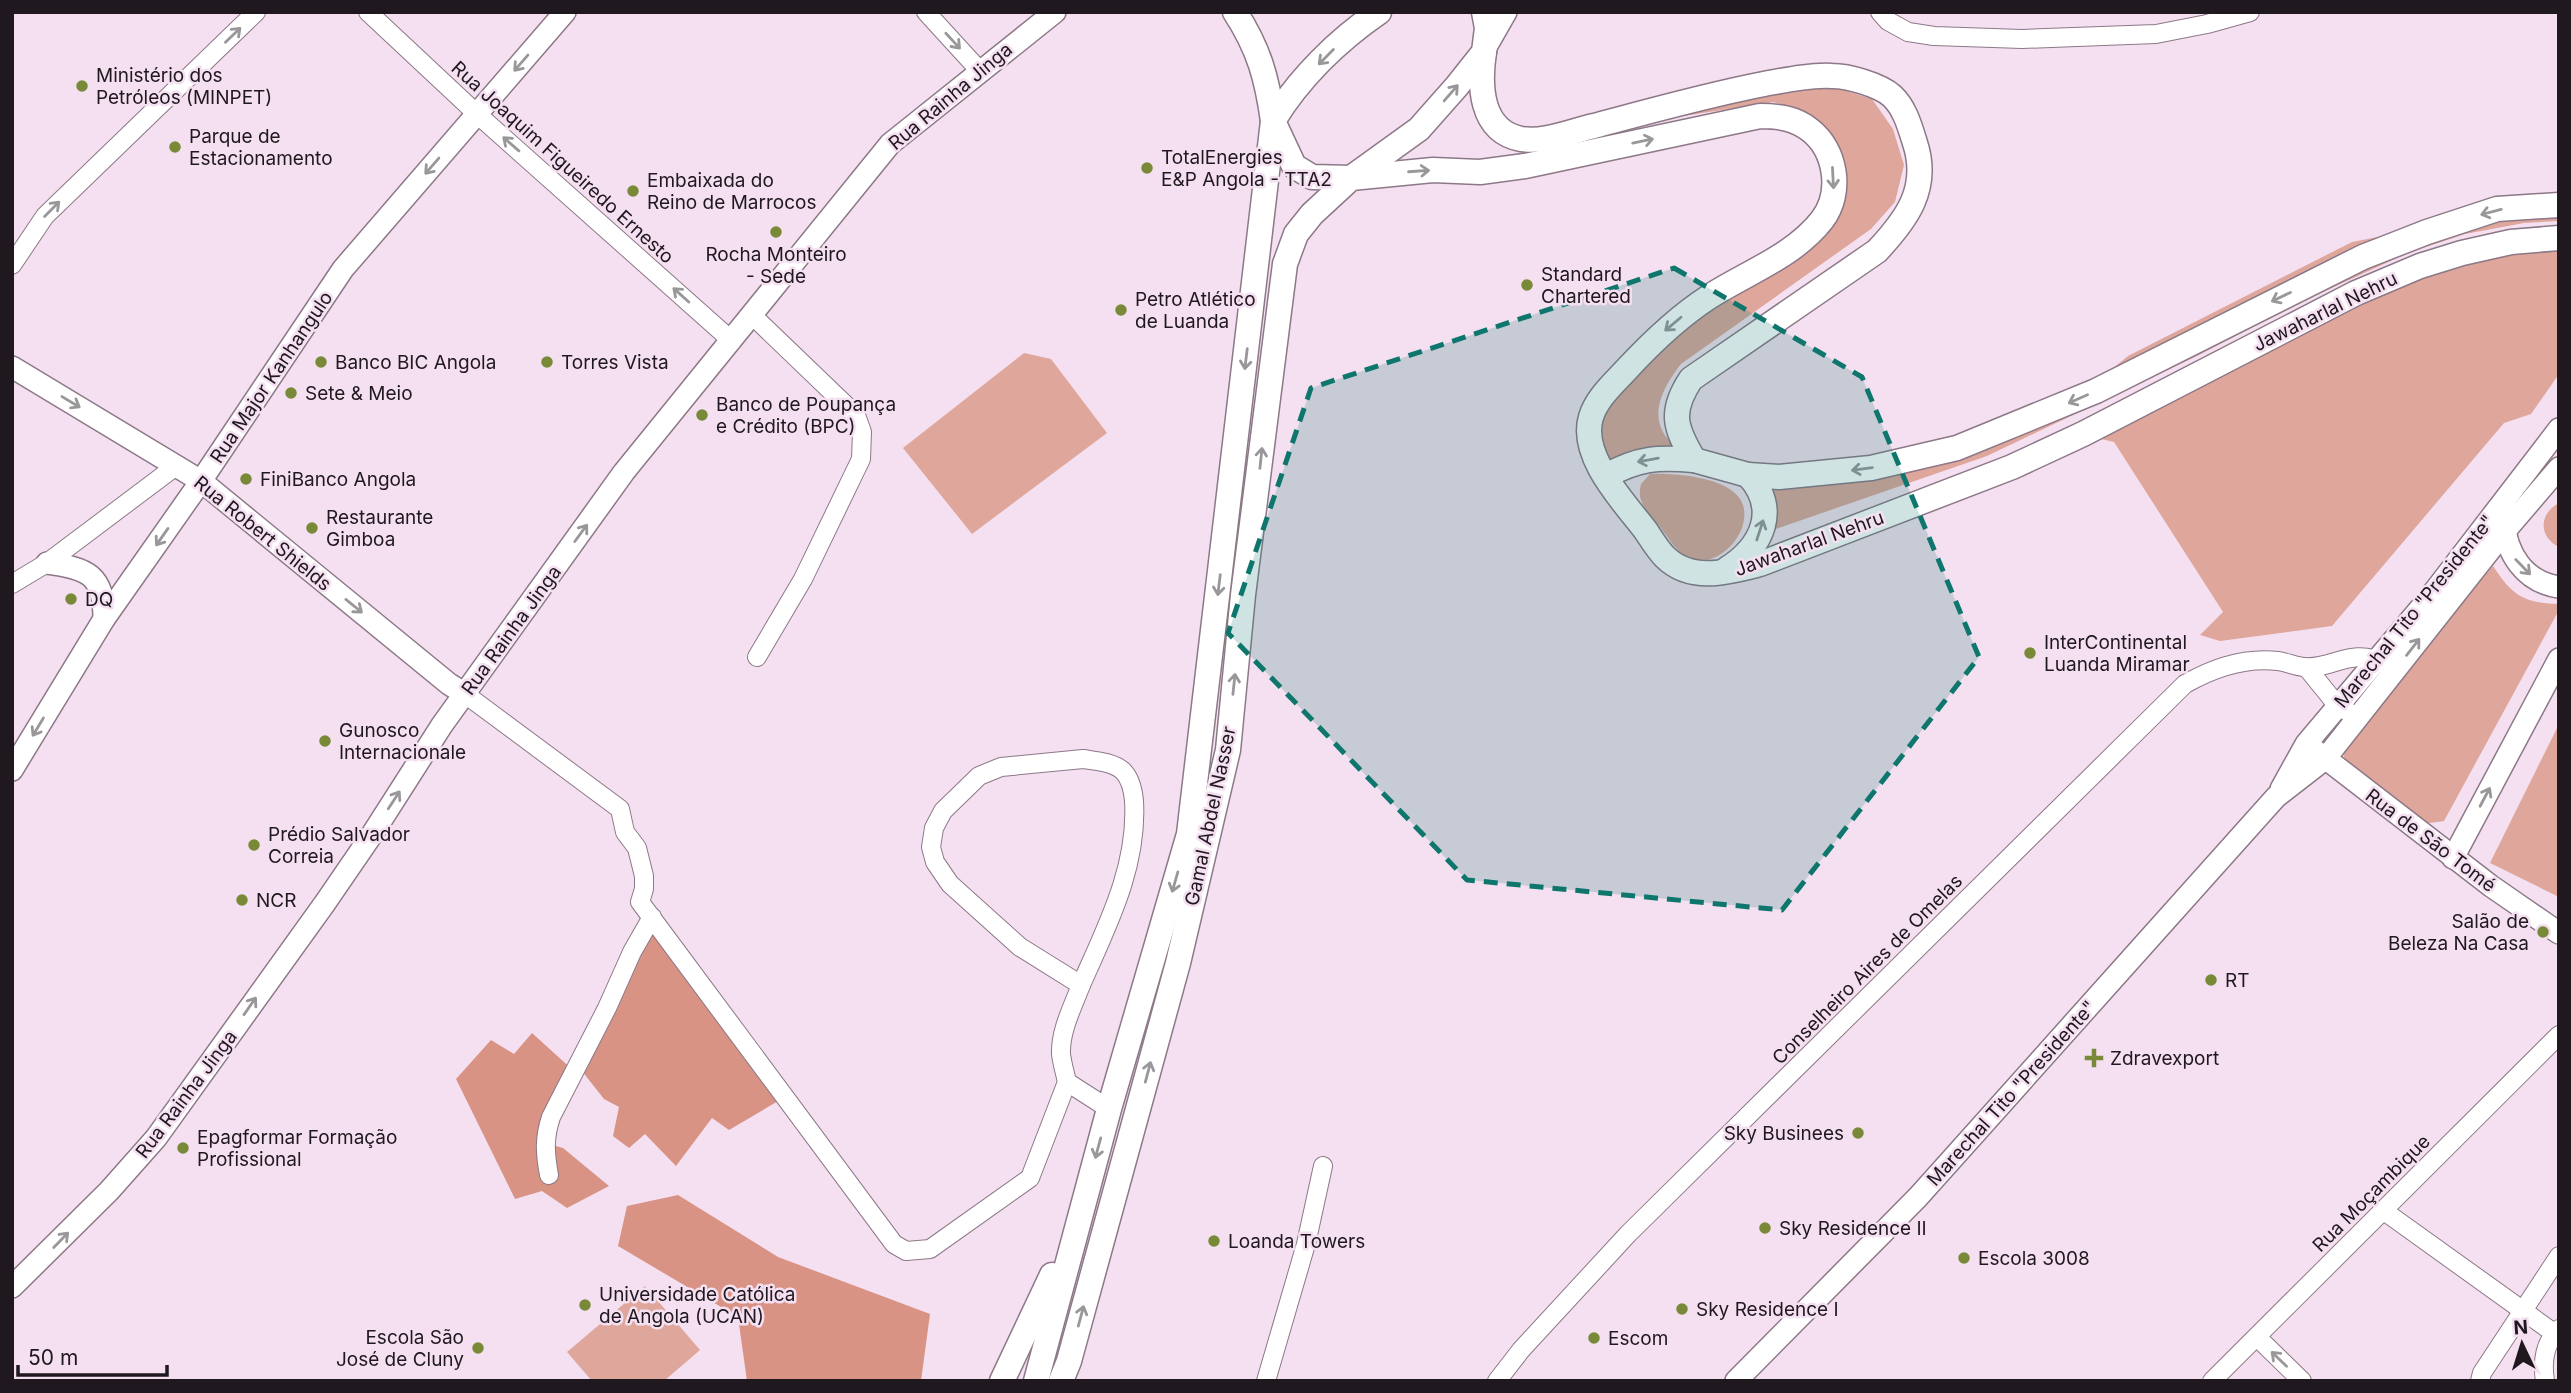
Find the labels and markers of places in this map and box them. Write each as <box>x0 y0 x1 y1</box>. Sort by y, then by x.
place label: Ministério dos Petróleos (MINPET) <box>96 64 272 109</box>
marker: Ministério dos Petróleos (MINPET) <box>74 78 90 94</box>
place label: Parque de Estacionamento <box>189 125 333 170</box>
marker: Parque de Estacionamento <box>167 139 183 155</box>
place label: TotalEnergies E&P Angola - TTA2 <box>1161 146 1332 191</box>
marker: TotalEnergies E&P Angola - TTA2 <box>1139 160 1155 176</box>
place label: Embaixada do Reino de Marrocos <box>647 169 816 214</box>
marker: Embaixada do Reino de Marrocos <box>625 183 641 199</box>
marker: Rocha Monteiro - Sede <box>768 224 784 240</box>
place label: Rocha Monteiro - Sede <box>705 243 847 288</box>
place label: Standard Chartered <box>1541 263 1631 308</box>
marker: Standard Chartered <box>1519 277 1535 293</box>
place label: Petro Atlético de Luanda <box>1135 288 1256 333</box>
marker: Petro Atlético de Luanda <box>1113 302 1129 318</box>
place label: Banco BIC Angola <box>335 351 496 374</box>
place label: Torres Vista <box>561 351 669 374</box>
marker: Banco BIC Angola <box>313 354 329 370</box>
marker: Torres Vista <box>539 354 555 370</box>
place label: Sete & Meio <box>305 382 413 405</box>
marker: Sete & Meio <box>283 385 299 401</box>
place label: Banco de Poupança e Crédito (BPC) <box>716 393 896 438</box>
marker: Banco de Poupança e Crédito (BPC) <box>694 407 710 423</box>
place label: FiniBanco Angola <box>260 468 416 491</box>
marker: FiniBanco Angola <box>238 471 254 487</box>
place label: Restaurante Gimboa <box>326 506 433 551</box>
marker: Restaurante Gimboa <box>304 520 320 536</box>
place label: DQ <box>85 588 113 611</box>
marker: DQ <box>63 591 79 607</box>
place label: InterContinental Luanda Miramar <box>2044 631 2190 676</box>
marker: InterContinental Luanda Miramar <box>2022 645 2038 661</box>
place label: Gunosco Internacionale <box>339 719 466 764</box>
marker: Gunosco Internacionale <box>317 733 333 749</box>
place label: Prédio Salvador Correia <box>268 823 410 868</box>
marker: Prédio Salvador Correia <box>246 837 262 853</box>
place label: NCR <box>256 889 296 912</box>
marker: NCR <box>234 892 250 908</box>
place label: Salão de Beleza Na Casa <box>2388 910 2529 955</box>
marker: Salão de Beleza Na Casa <box>2535 924 2551 940</box>
place label: RT <box>2225 969 2250 992</box>
marker: RT <box>2203 972 2219 988</box>
place label: Zdravexport <box>2110 1047 2219 1070</box>
marker: Zdravexport <box>2084 1048 2104 1068</box>
place label: Sky Businees <box>1724 1122 1844 1145</box>
marker: Sky Businees <box>1850 1125 1866 1141</box>
place label: Epagformar Formação Profissional <box>197 1126 397 1171</box>
marker: Epagformar Formação Profissional <box>175 1140 191 1156</box>
place label: Sky Residence II <box>1779 1217 1927 1240</box>
marker: Sky Residence II <box>1757 1220 1773 1236</box>
place label: Loanda Towers <box>1228 1230 1365 1253</box>
marker: Loanda Towers <box>1206 1233 1222 1249</box>
place label: Escola 3008 <box>1978 1247 2090 1270</box>
marker: Escola 3008 <box>1956 1250 1972 1266</box>
place label: Universidade Católica de Angola (UCAN) <box>599 1283 795 1328</box>
marker: Universidade Católica de Angola (UCAN) <box>577 1297 593 1313</box>
place label: Sky Residence I <box>1696 1298 1839 1321</box>
marker: Sky Residence I <box>1674 1301 1690 1317</box>
place label: Escola São José de Cluny <box>336 1326 464 1371</box>
place label: Escom <box>1608 1327 1668 1350</box>
marker: Escom <box>1586 1330 1602 1346</box>
marker: Escola São José de Cluny <box>470 1340 486 1356</box>

